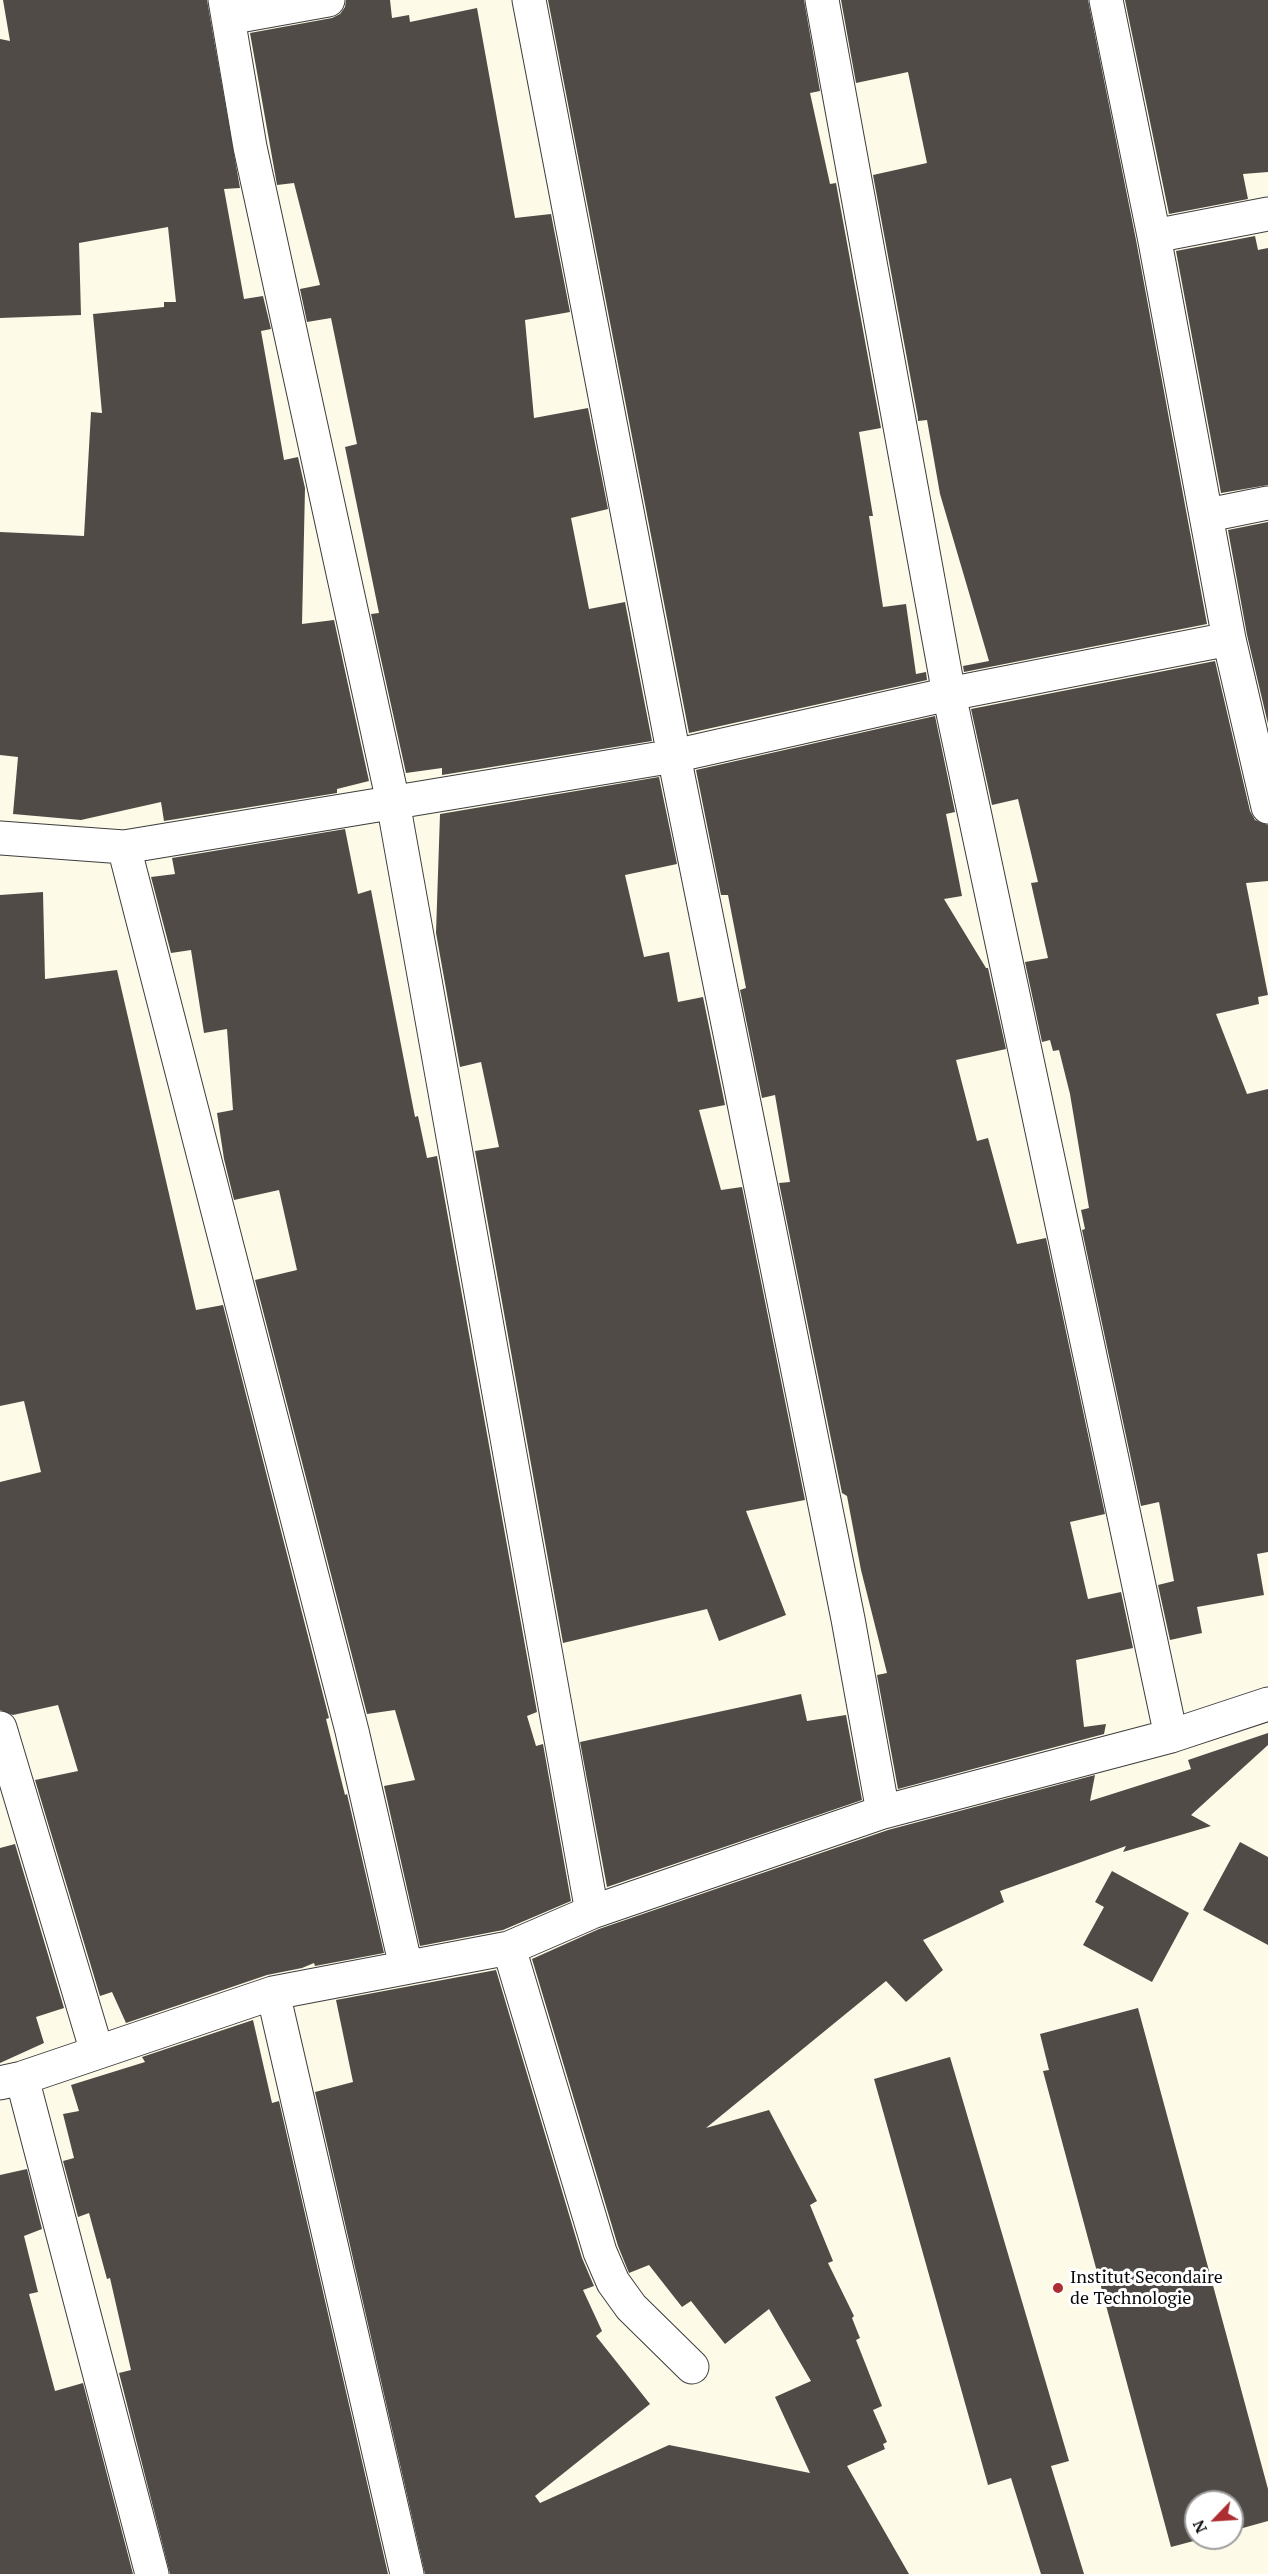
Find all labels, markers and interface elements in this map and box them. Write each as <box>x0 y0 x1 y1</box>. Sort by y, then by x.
place label: Institut Secondaire de Technologie <box>1070 2267 1223 2310</box>
marker: Institut Secondaire de Technologie <box>1051 2281 1065 2295</box>
north arrow <box>1184 2490 1244 2550</box>
text: N <box>1187 2517 1212 2537</box>

